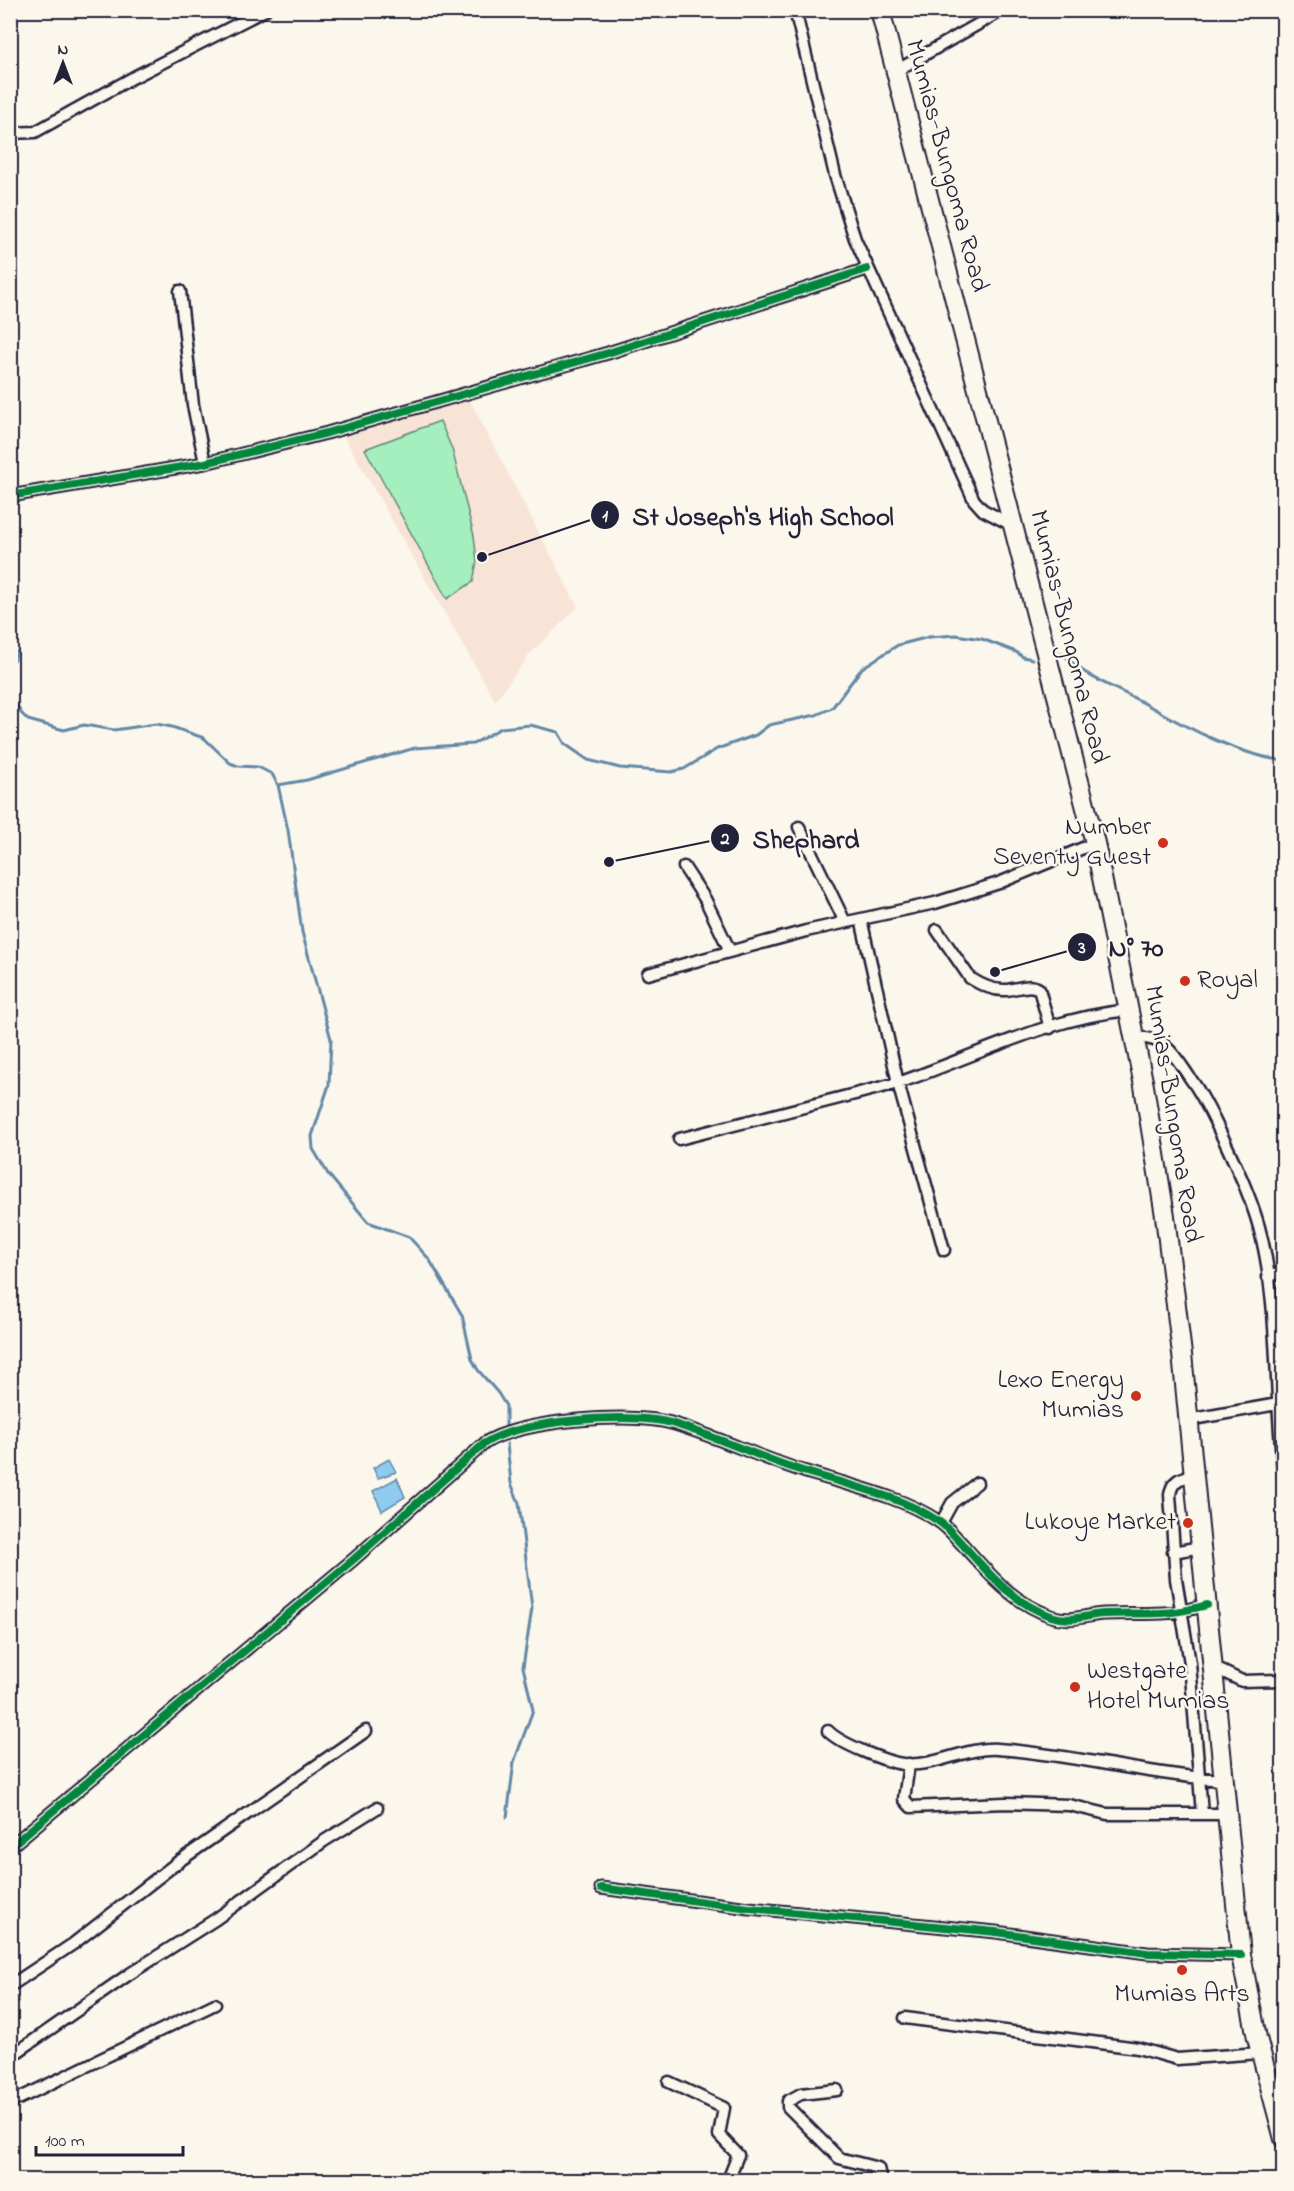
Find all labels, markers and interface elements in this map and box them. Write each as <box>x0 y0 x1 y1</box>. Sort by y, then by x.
north arrow <box>33 33 93 93</box>
street label: Mumias-Bungoma Road <box>894 35 998 297</box>
text: N <box>58 38 69 62</box>
callout: St Joseph's High School <box>590 493 906 538</box>
text: St Joseph's High School <box>632 499 894 539</box>
text: 1 <box>602 504 608 530</box>
street label: Mumias-Bungoma Road <box>1018 506 1118 768</box>
place label: Number Seventy Guest <box>993 809 1152 877</box>
callout: Shephard <box>710 816 871 861</box>
text: Shephard <box>752 822 860 861</box>
text: 2 <box>720 827 730 853</box>
marker: Number Seventy Guest <box>1156 836 1170 850</box>
callout: N° 70 <box>1067 924 1176 969</box>
text: N° 70 <box>1109 930 1164 969</box>
text: 3 <box>1077 936 1086 962</box>
place label: Royal <box>1197 962 1258 1000</box>
marker: Royal <box>1178 974 1192 988</box>
street label: Mumias-Bungoma Road <box>1133 983 1211 1246</box>
place label: Lexo Energy Mumias <box>997 1362 1124 1430</box>
marker: Lexo Energy Mumias <box>1129 1389 1143 1403</box>
place label: Lukoye Market <box>1024 1504 1176 1542</box>
marker: Lukoye Market <box>1181 1516 1195 1530</box>
place label: Westgate Hotel Mumias <box>1087 1653 1230 1721</box>
marker: Westgate Hotel Mumias <box>1068 1680 1082 1694</box>
marker: Mumias Arts <box>1175 1963 1189 1977</box>
place label: Mumias Arts <box>1114 1976 1250 2014</box>
scale bar <box>36 2119 183 2157</box>
text: 100 m <box>45 2129 85 2155</box>

